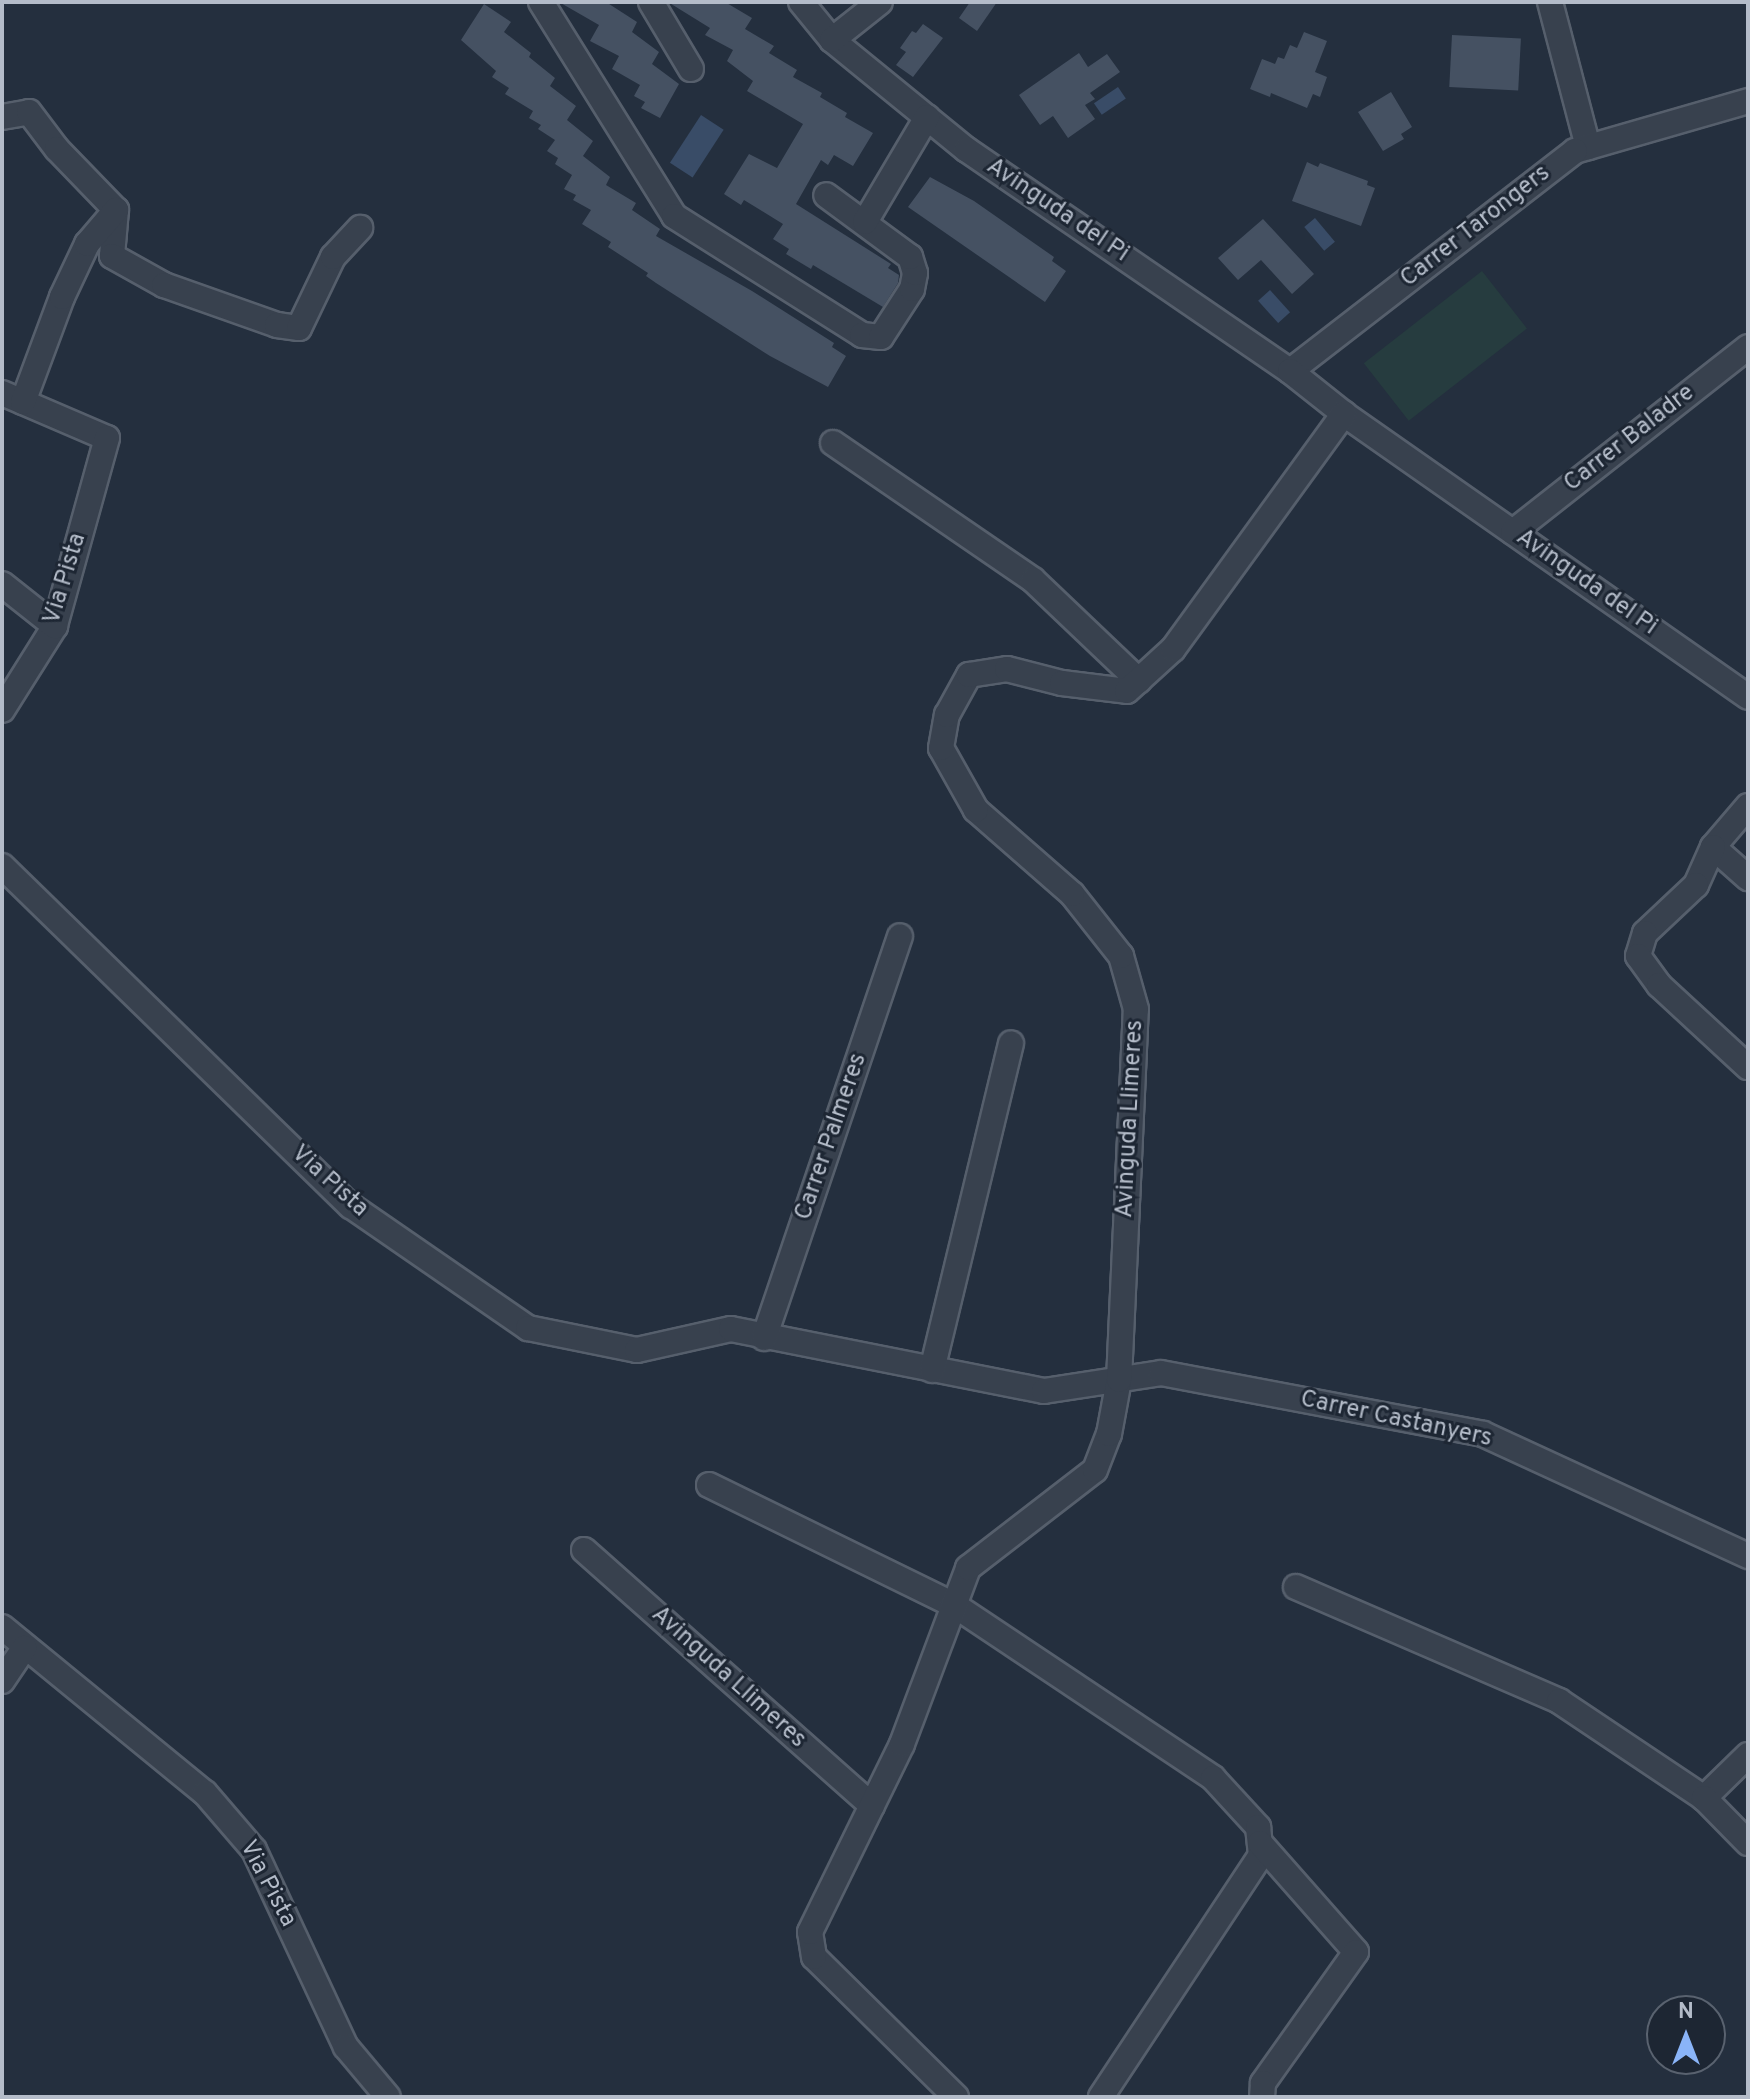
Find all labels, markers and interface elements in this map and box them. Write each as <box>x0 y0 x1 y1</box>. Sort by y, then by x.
street label: Avinguda del Pi <box>980 153 1134 269</box>
street label: Carrer Tarongers <box>1395 159 1557 295</box>
street label: Carrer Baladre <box>1559 379 1701 499</box>
street label: Avinguda del Pi <box>1510 524 1662 642</box>
street label: Via Pista <box>39 530 93 628</box>
street label: Avinguda Llimeres <box>1111 1019 1151 1219</box>
street label: Carrer Palmeres <box>790 1050 874 1224</box>
street label: Via Pista <box>285 1140 373 1224</box>
street label: Carrer Castanyers <box>1298 1386 1494 1454</box>
street label: Avinguda Llimeres <box>645 1601 811 1755</box>
street label: Via Pista <box>232 1836 302 1932</box>
north arrow <box>1646 1995 1726 2075</box>
text: N <box>1678 1999 1694 2026</box>

